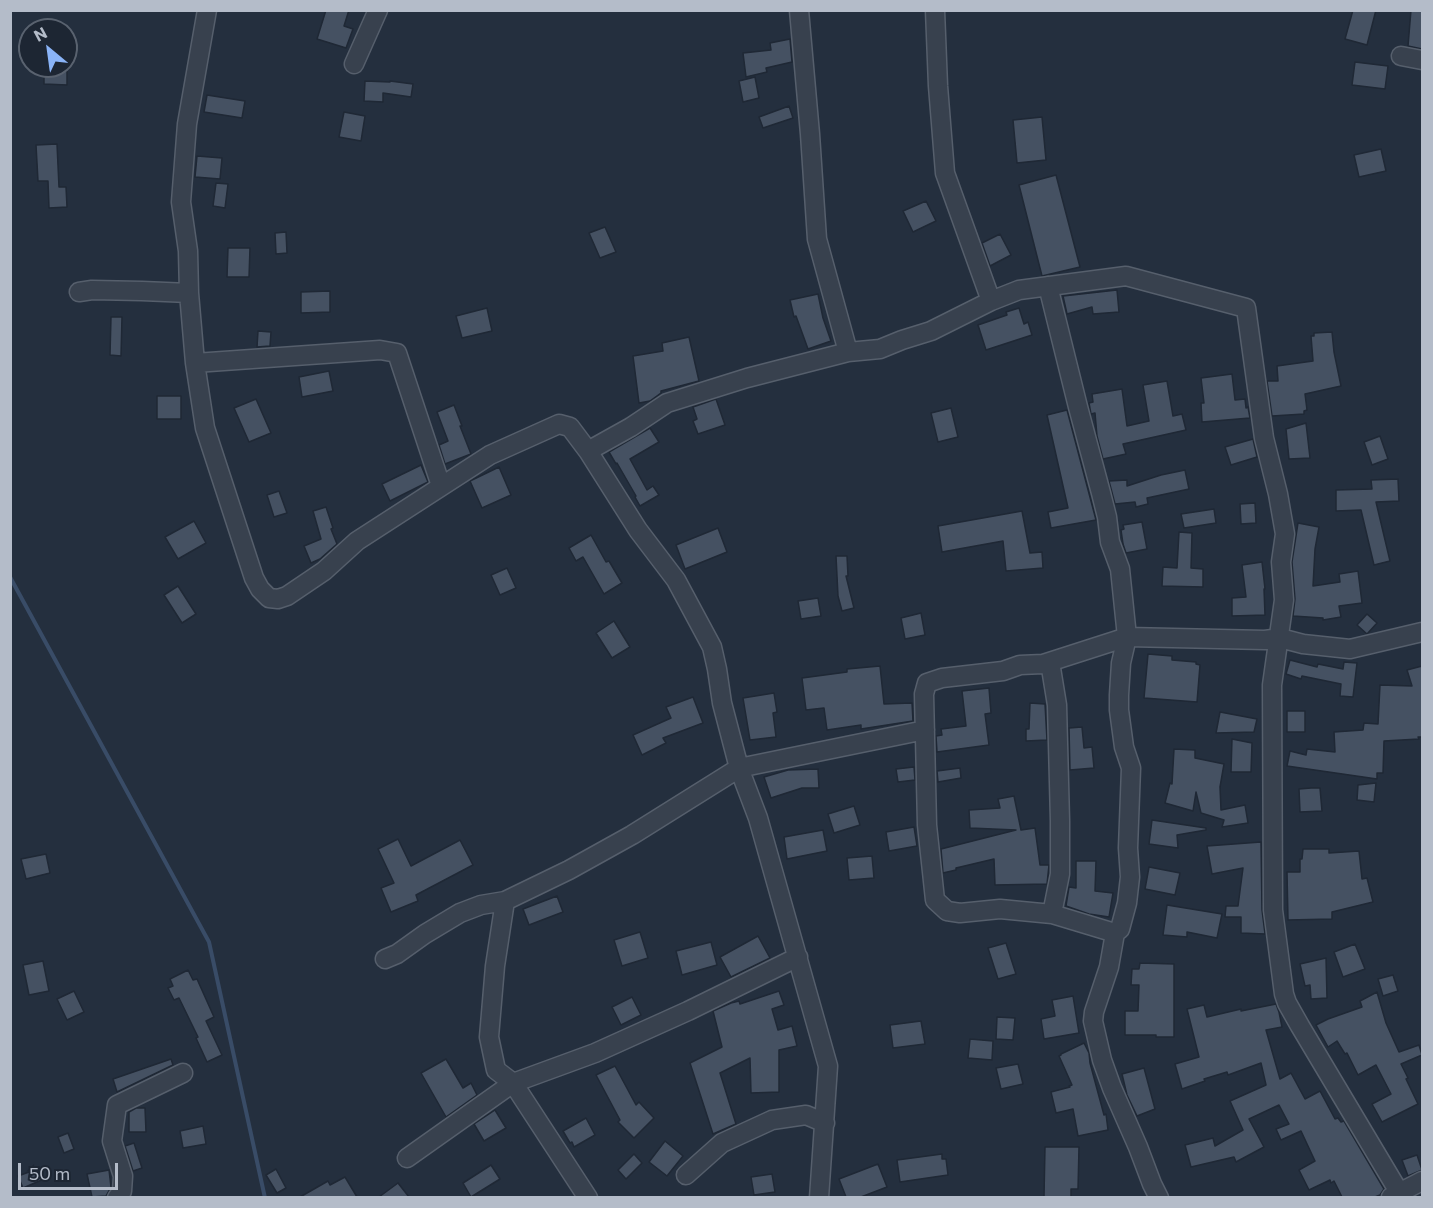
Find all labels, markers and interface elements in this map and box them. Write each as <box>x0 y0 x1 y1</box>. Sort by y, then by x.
north arrow <box>18 18 78 78</box>
text: N <box>30 22 50 45</box>
scale bar <box>21 1151 122 1189</box>
text: 50 m <box>29 1162 70 1184</box>

